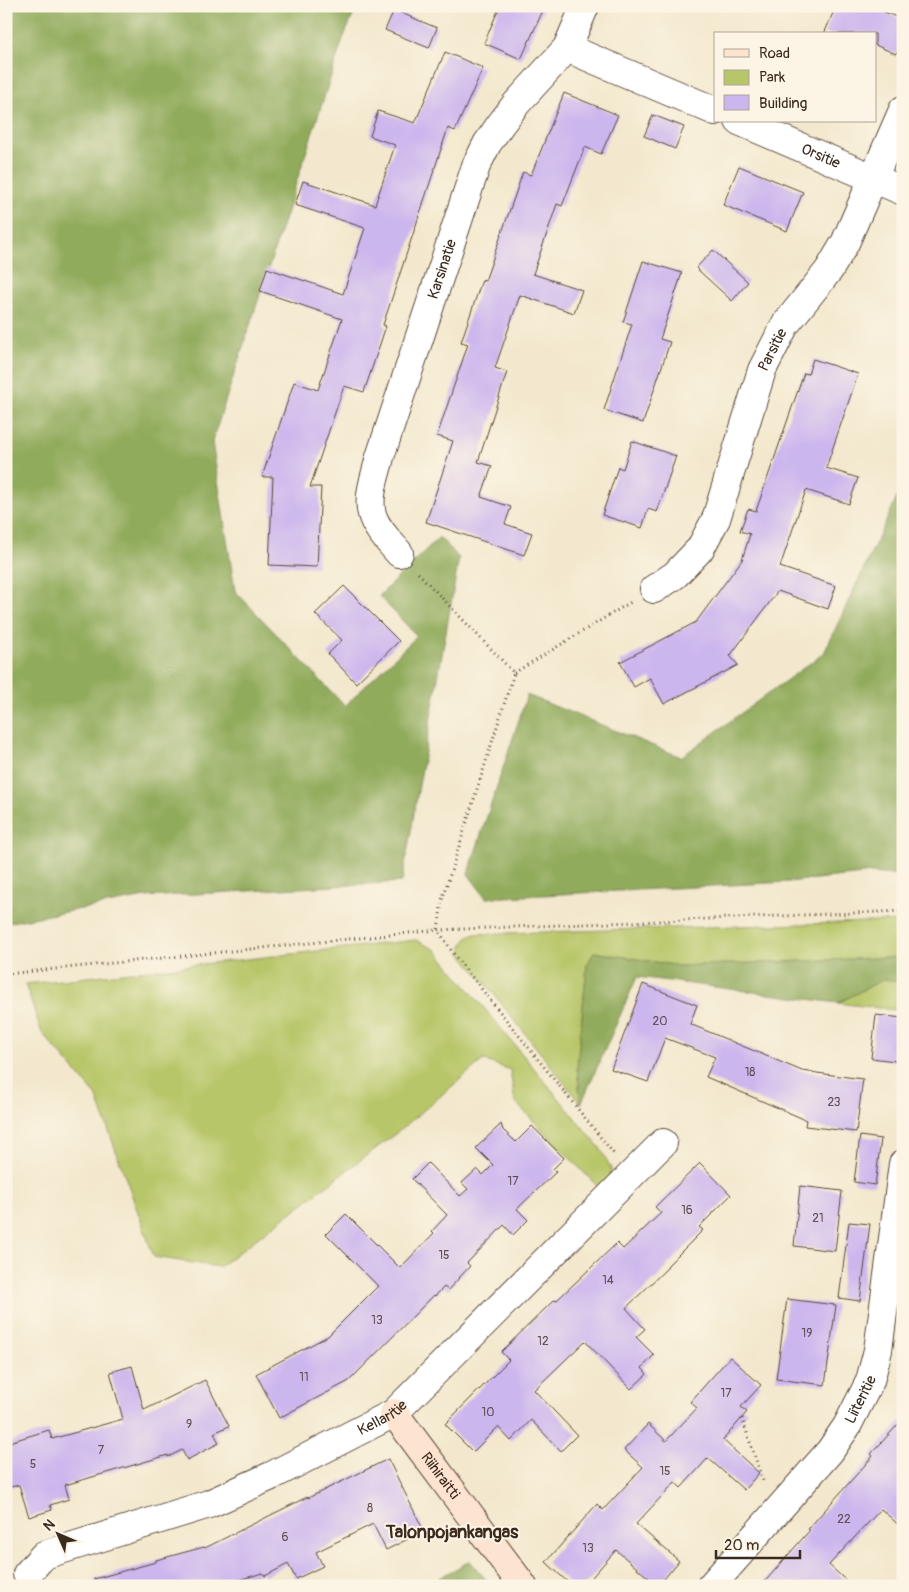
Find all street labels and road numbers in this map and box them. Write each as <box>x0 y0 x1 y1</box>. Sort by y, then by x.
street label: Orsitie <box>798 140 844 173</box>
street label: Karsinatie <box>424 236 461 301</box>
street label: Parsitie <box>754 325 792 375</box>
street label: Liiteritie <box>841 1373 881 1427</box>
street label: Kellaritie <box>354 1396 412 1440</box>
street label: Riihiraitti <box>417 1449 464 1503</box>

